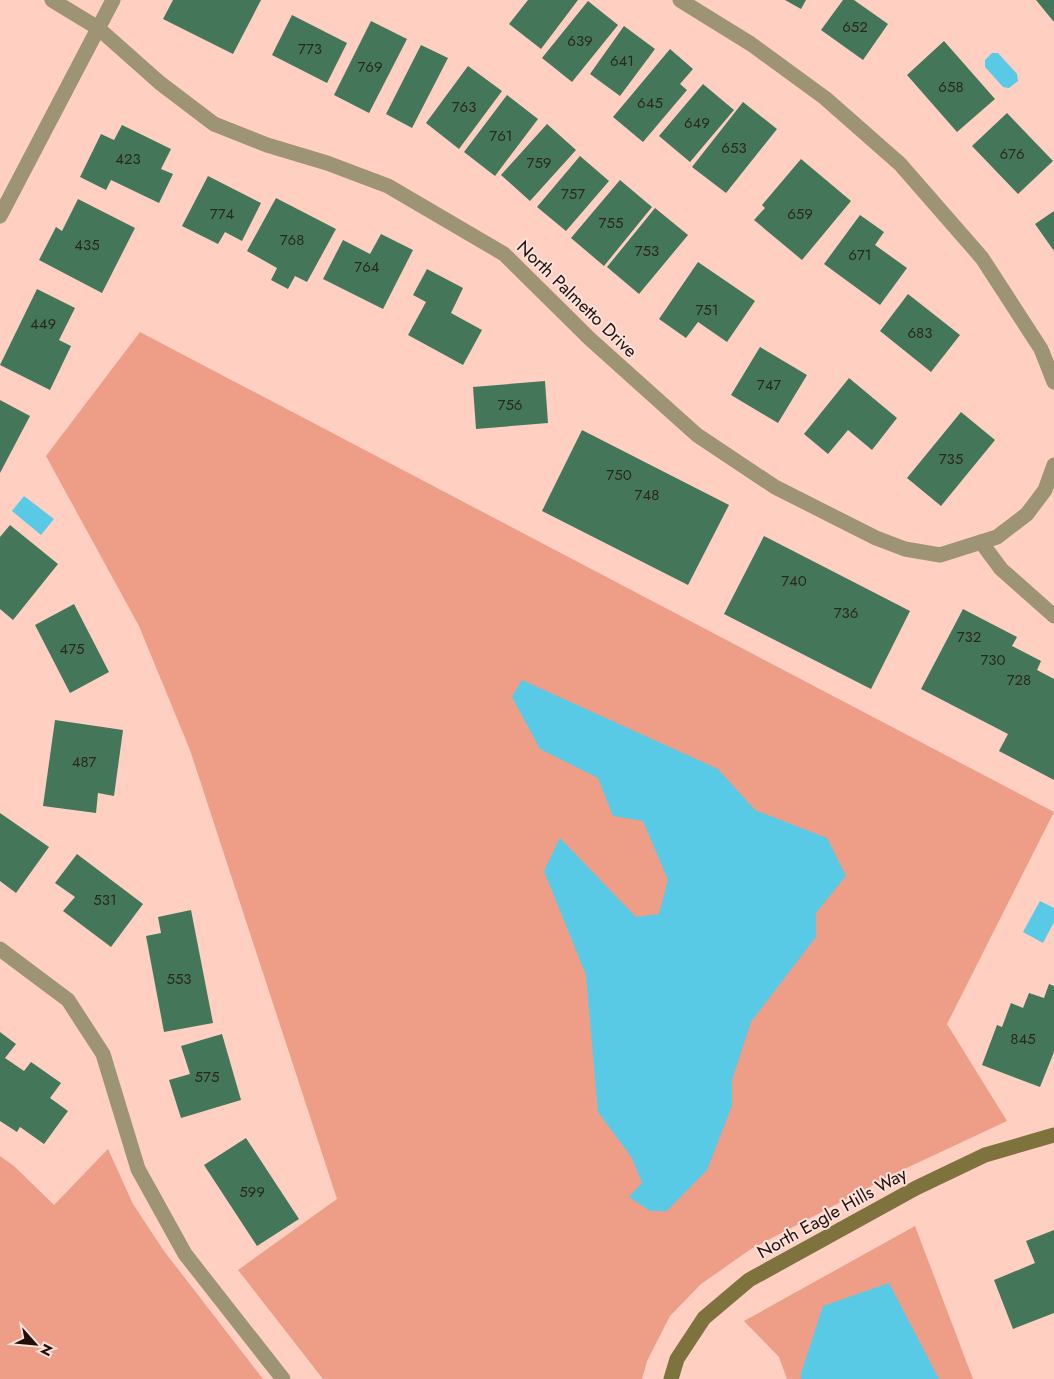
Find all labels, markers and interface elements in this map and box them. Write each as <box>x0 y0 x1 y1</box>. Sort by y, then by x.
house number: 652 <box>842 16 868 38</box>
house number: 639 <box>567 30 593 52</box>
house number: 773 <box>298 38 322 60</box>
house number: 641 <box>610 50 634 72</box>
house number: 769 <box>357 56 383 78</box>
house number: 658 <box>938 76 964 98</box>
house number: 645 <box>637 92 663 114</box>
house number: 763 <box>452 96 476 118</box>
house number: 649 <box>684 112 710 134</box>
house number: 761 <box>489 125 513 147</box>
house number: 653 <box>721 137 747 159</box>
house number: 676 <box>999 143 1025 165</box>
house number: 423 <box>115 148 141 170</box>
house number: 759 <box>527 152 551 174</box>
house number: 757 <box>561 183 585 205</box>
house number: 774 <box>210 203 235 225</box>
house number: 659 <box>787 203 813 225</box>
house number: 755 <box>599 212 623 234</box>
house number: 768 <box>280 229 304 251</box>
house number: 435 <box>74 234 100 256</box>
street label: North Palmetto Drive <box>511 235 643 363</box>
house number: 753 <box>635 240 659 262</box>
house number: 671 <box>848 244 872 266</box>
house number: 764 <box>354 256 380 278</box>
house number: 751 <box>695 299 719 321</box>
house number: 449 <box>30 313 56 335</box>
house number: 683 <box>907 322 933 344</box>
house number: 747 <box>757 374 781 396</box>
house number: 756 <box>498 394 522 416</box>
house number: 735 <box>939 448 963 470</box>
house number: 750 <box>606 464 632 486</box>
house number: 748 <box>635 484 659 506</box>
house number: 740 <box>781 570 807 592</box>
house number: 736 <box>834 602 858 624</box>
house number: 732 <box>957 626 981 648</box>
house number: 475 <box>59 638 85 660</box>
house number: 730 <box>980 649 1006 671</box>
house number: 728 <box>1007 669 1031 691</box>
house number: 487 <box>72 751 96 773</box>
house number: 531 <box>93 889 117 911</box>
house number: 553 <box>166 968 192 990</box>
house number: 845 <box>1010 1028 1036 1050</box>
house number: 575 <box>195 1066 219 1088</box>
street label: North Eagle Hills Way <box>752 1161 912 1265</box>
house number: 599 <box>239 1181 265 1203</box>
north arrow <box>10 1319 60 1369</box>
text: N <box>35 1340 58 1359</box>

